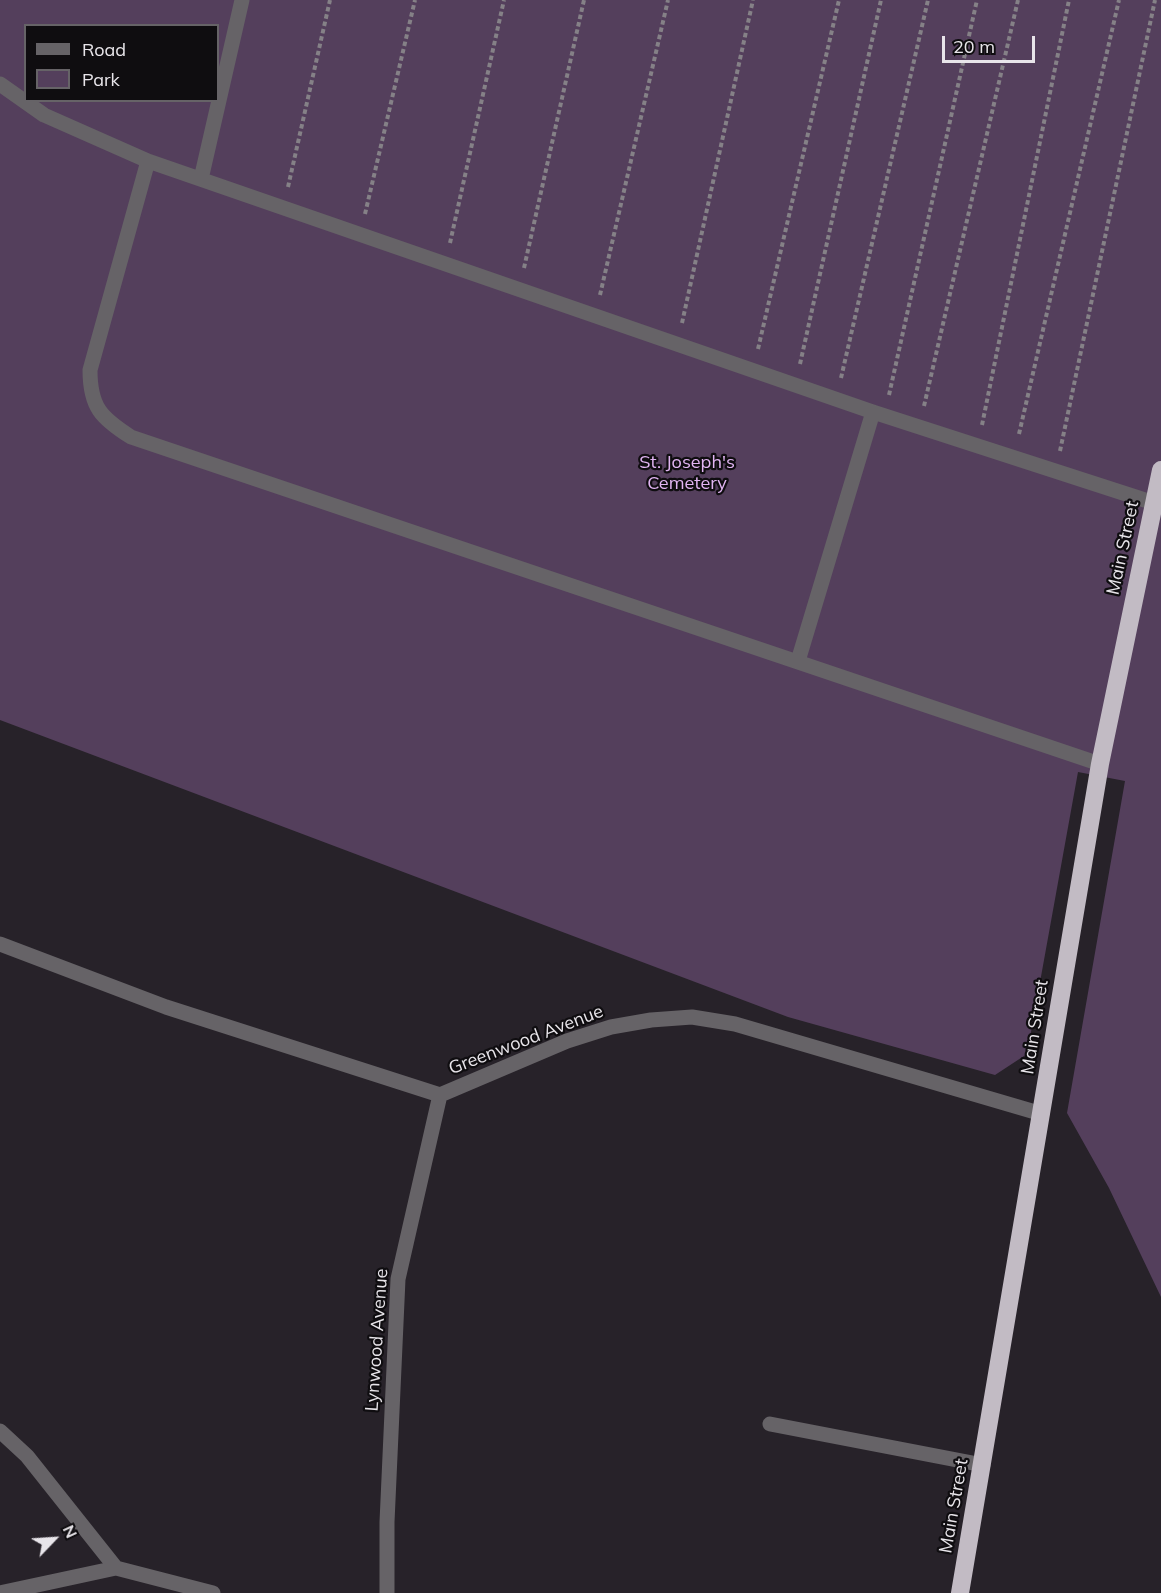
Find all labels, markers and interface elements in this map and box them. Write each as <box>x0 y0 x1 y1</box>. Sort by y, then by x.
legend <box>24 24 219 102</box>
scale bar <box>945 24 1038 62</box>
text: 20 m <box>953 35 995 58</box>
text: Road <box>82 38 126 61</box>
text: Park <box>82 68 120 91</box>
park label: St. Joseph's Cemetery <box>639 452 735 494</box>
street label: Main Street <box>1103 499 1143 597</box>
street label: Main Street <box>1017 978 1053 1076</box>
street label: Greenwood Avenue <box>446 1001 606 1079</box>
street label: Lynwood Avenue <box>361 1268 393 1412</box>
street label: Main Street <box>935 1457 973 1555</box>
north arrow <box>24 1509 84 1569</box>
text: N <box>59 1522 82 1541</box>

